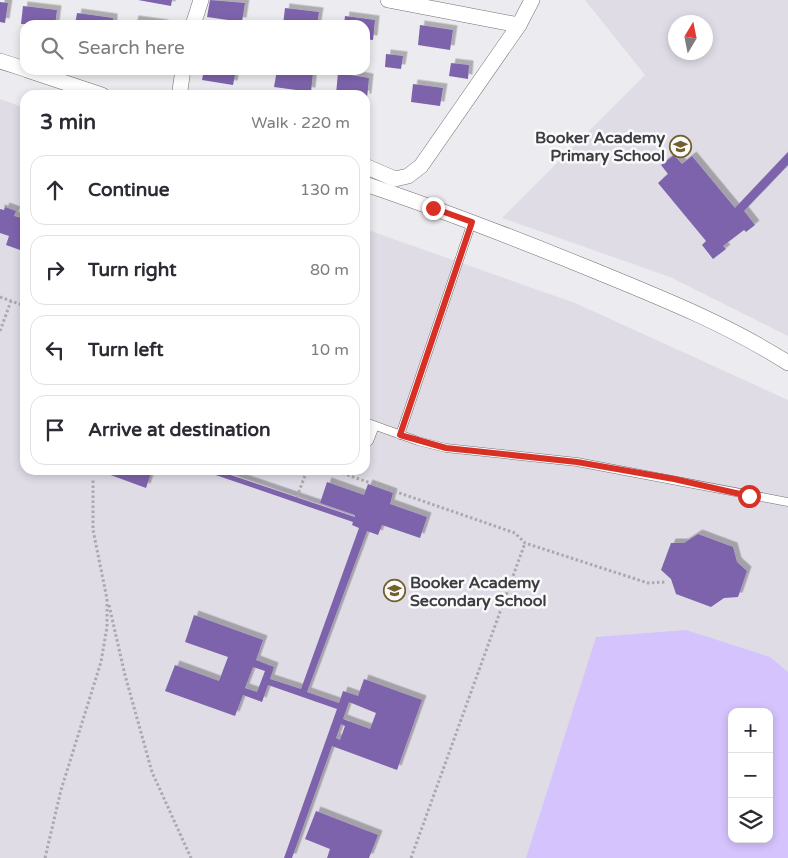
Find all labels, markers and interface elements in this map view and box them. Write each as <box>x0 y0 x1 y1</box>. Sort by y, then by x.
north arrow <box>668 15 713 60</box>
search box <box>20 20 370 75</box>
icon: search <box>38 34 66 62</box>
text: Search here <box>78 37 185 59</box>
text: 3 min <box>40 110 96 135</box>
text: Walk · 220 m <box>251 113 350 133</box>
place label: Booker Academy Primary School <box>535 128 665 166</box>
school or university icon: Booker Academy Primary School <box>669 134 693 158</box>
icon: ahead <box>41 176 69 204</box>
text: Continue <box>88 179 170 201</box>
text: 130 m <box>300 180 349 200</box>
route end <box>422 197 445 220</box>
icon: right <box>41 256 69 284</box>
text: Turn right <box>88 259 176 281</box>
text: 80 m <box>310 260 349 280</box>
icon: left <box>41 336 69 364</box>
text: Turn left <box>88 339 164 361</box>
text: 10 m <box>310 340 349 360</box>
icon: arrive <box>41 416 69 444</box>
text: Arrive at destination <box>88 419 271 441</box>
route start <box>738 485 761 508</box>
place label: Booker Academy Secondary School <box>410 573 546 611</box>
school or university icon: Booker Academy Secondary School <box>382 579 406 603</box>
map controls <box>728 708 773 843</box>
button: + <box>728 708 773 753</box>
button: − <box>728 753 773 798</box>
button: layers <box>728 798 773 843</box>

